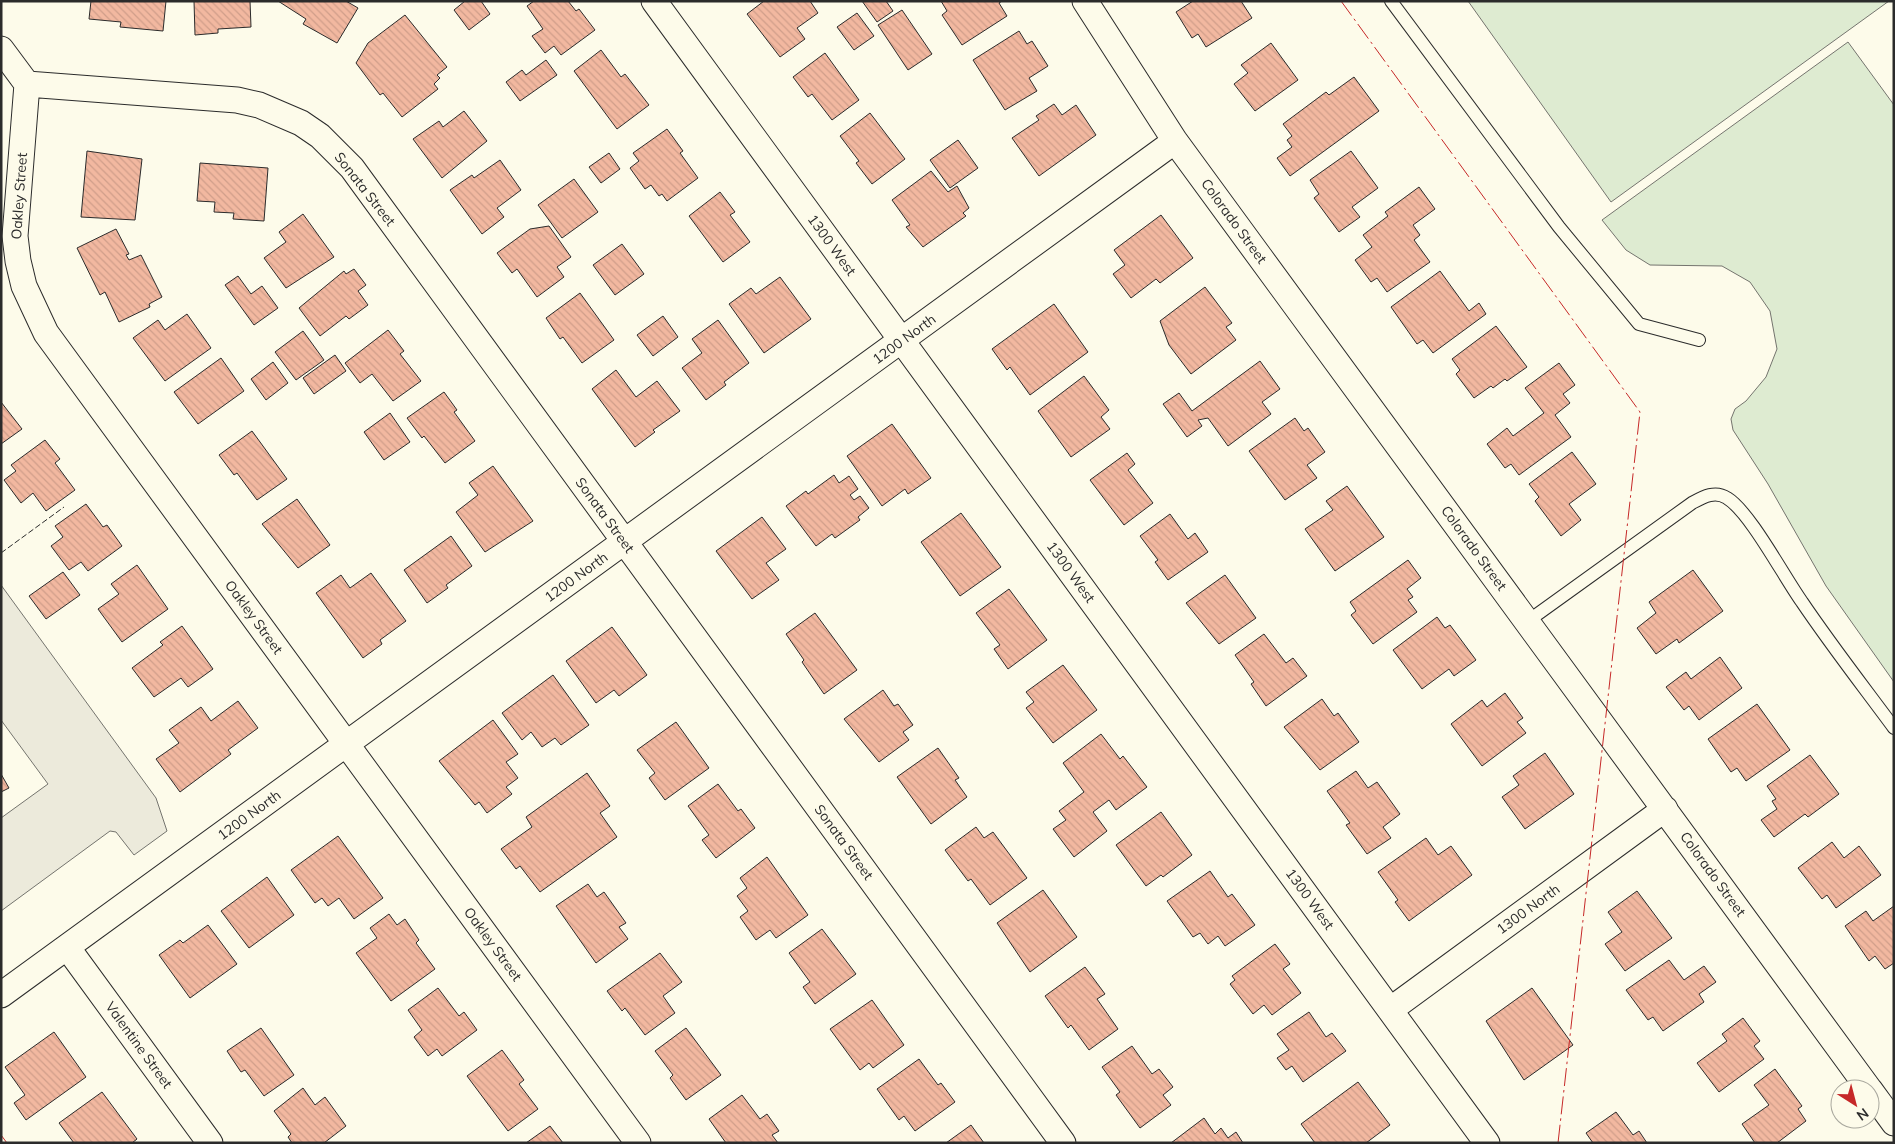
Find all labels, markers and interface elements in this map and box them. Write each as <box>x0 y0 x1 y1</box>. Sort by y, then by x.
street label: Sonata Street <box>331 148 400 230</box>
street label: Oakley Street <box>7 152 31 240</box>
street label: Colorado Street <box>1197 175 1271 267</box>
street label: 1300 West <box>804 211 860 279</box>
street label: 1200 North <box>869 310 939 368</box>
street label: Sonata Street <box>572 474 638 556</box>
street label: Colorado Street <box>1437 502 1511 594</box>
street label: 1300 West <box>1043 538 1099 606</box>
street label: 1200 North <box>541 548 611 606</box>
street label: Oakley Street <box>221 576 287 658</box>
street label: 1200 North <box>214 786 284 844</box>
street label: Sonata Street <box>811 801 877 883</box>
street label: Colorado Street <box>1676 828 1750 920</box>
street label: 1300 West <box>1282 865 1338 933</box>
street label: 1300 North <box>1493 880 1563 938</box>
street label: Oakley Street <box>460 903 526 985</box>
street label: Valentine Street <box>101 998 177 1092</box>
north arrow <box>1830 1079 1880 1129</box>
text: N <box>1853 1104 1872 1125</box>

